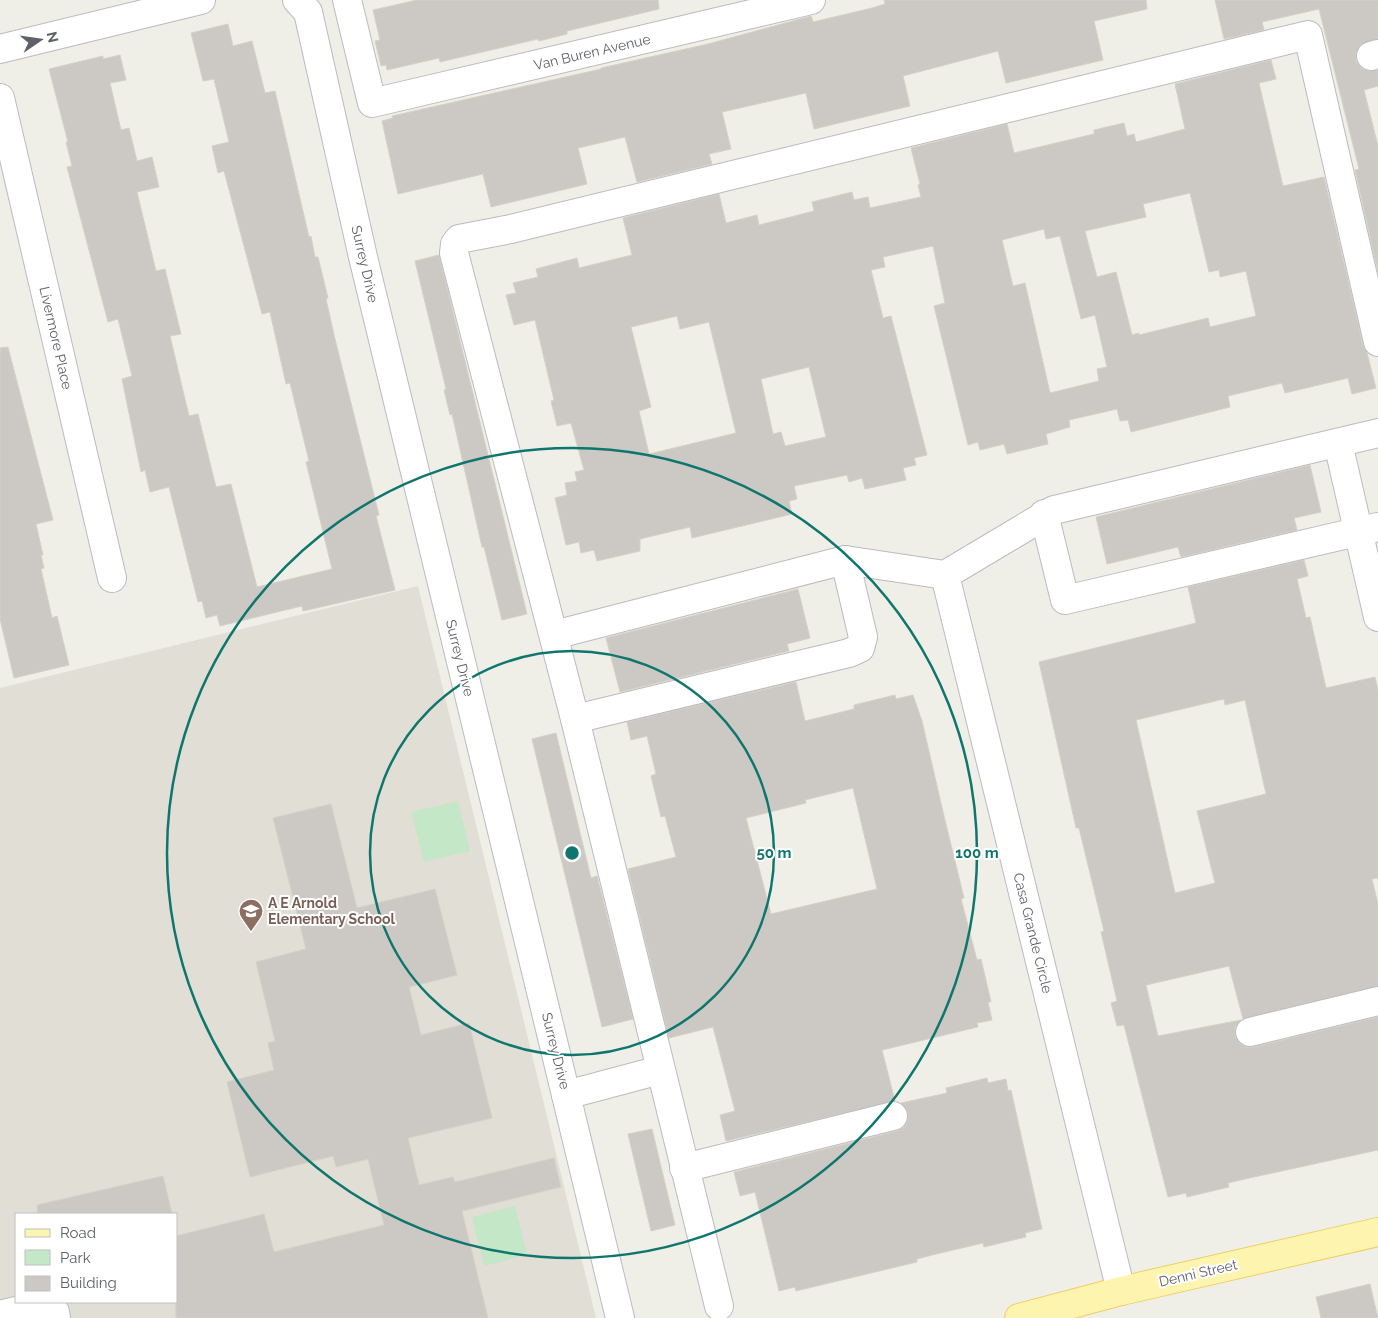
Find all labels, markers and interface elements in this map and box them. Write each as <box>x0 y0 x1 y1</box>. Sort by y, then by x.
north arrow <box>15 15 65 65</box>
text: N <box>44 30 62 44</box>
street label: Van Buren Avenue <box>532 31 652 73</box>
street label: Surrey Drive <box>348 224 382 304</box>
street label: Livermore Place <box>36 285 76 391</box>
street label: Surrey Drive <box>443 618 477 698</box>
centre of rings <box>563 844 581 862</box>
text: 50 m <box>756 844 792 862</box>
text: 100 m <box>955 844 999 862</box>
street label: Casa Grande Circle <box>1010 871 1056 995</box>
place label: A E Arnold Elementary School <box>268 895 396 927</box>
school or university icon: A E Arnold Elementary School <box>238 898 264 932</box>
street label: Surrey Drive <box>539 1011 573 1091</box>
legend <box>15 1213 178 1303</box>
text: Road <box>60 1224 96 1242</box>
text: Park <box>60 1249 91 1267</box>
street label: Denni Street <box>1157 1256 1239 1290</box>
text: Building <box>60 1274 117 1292</box>

